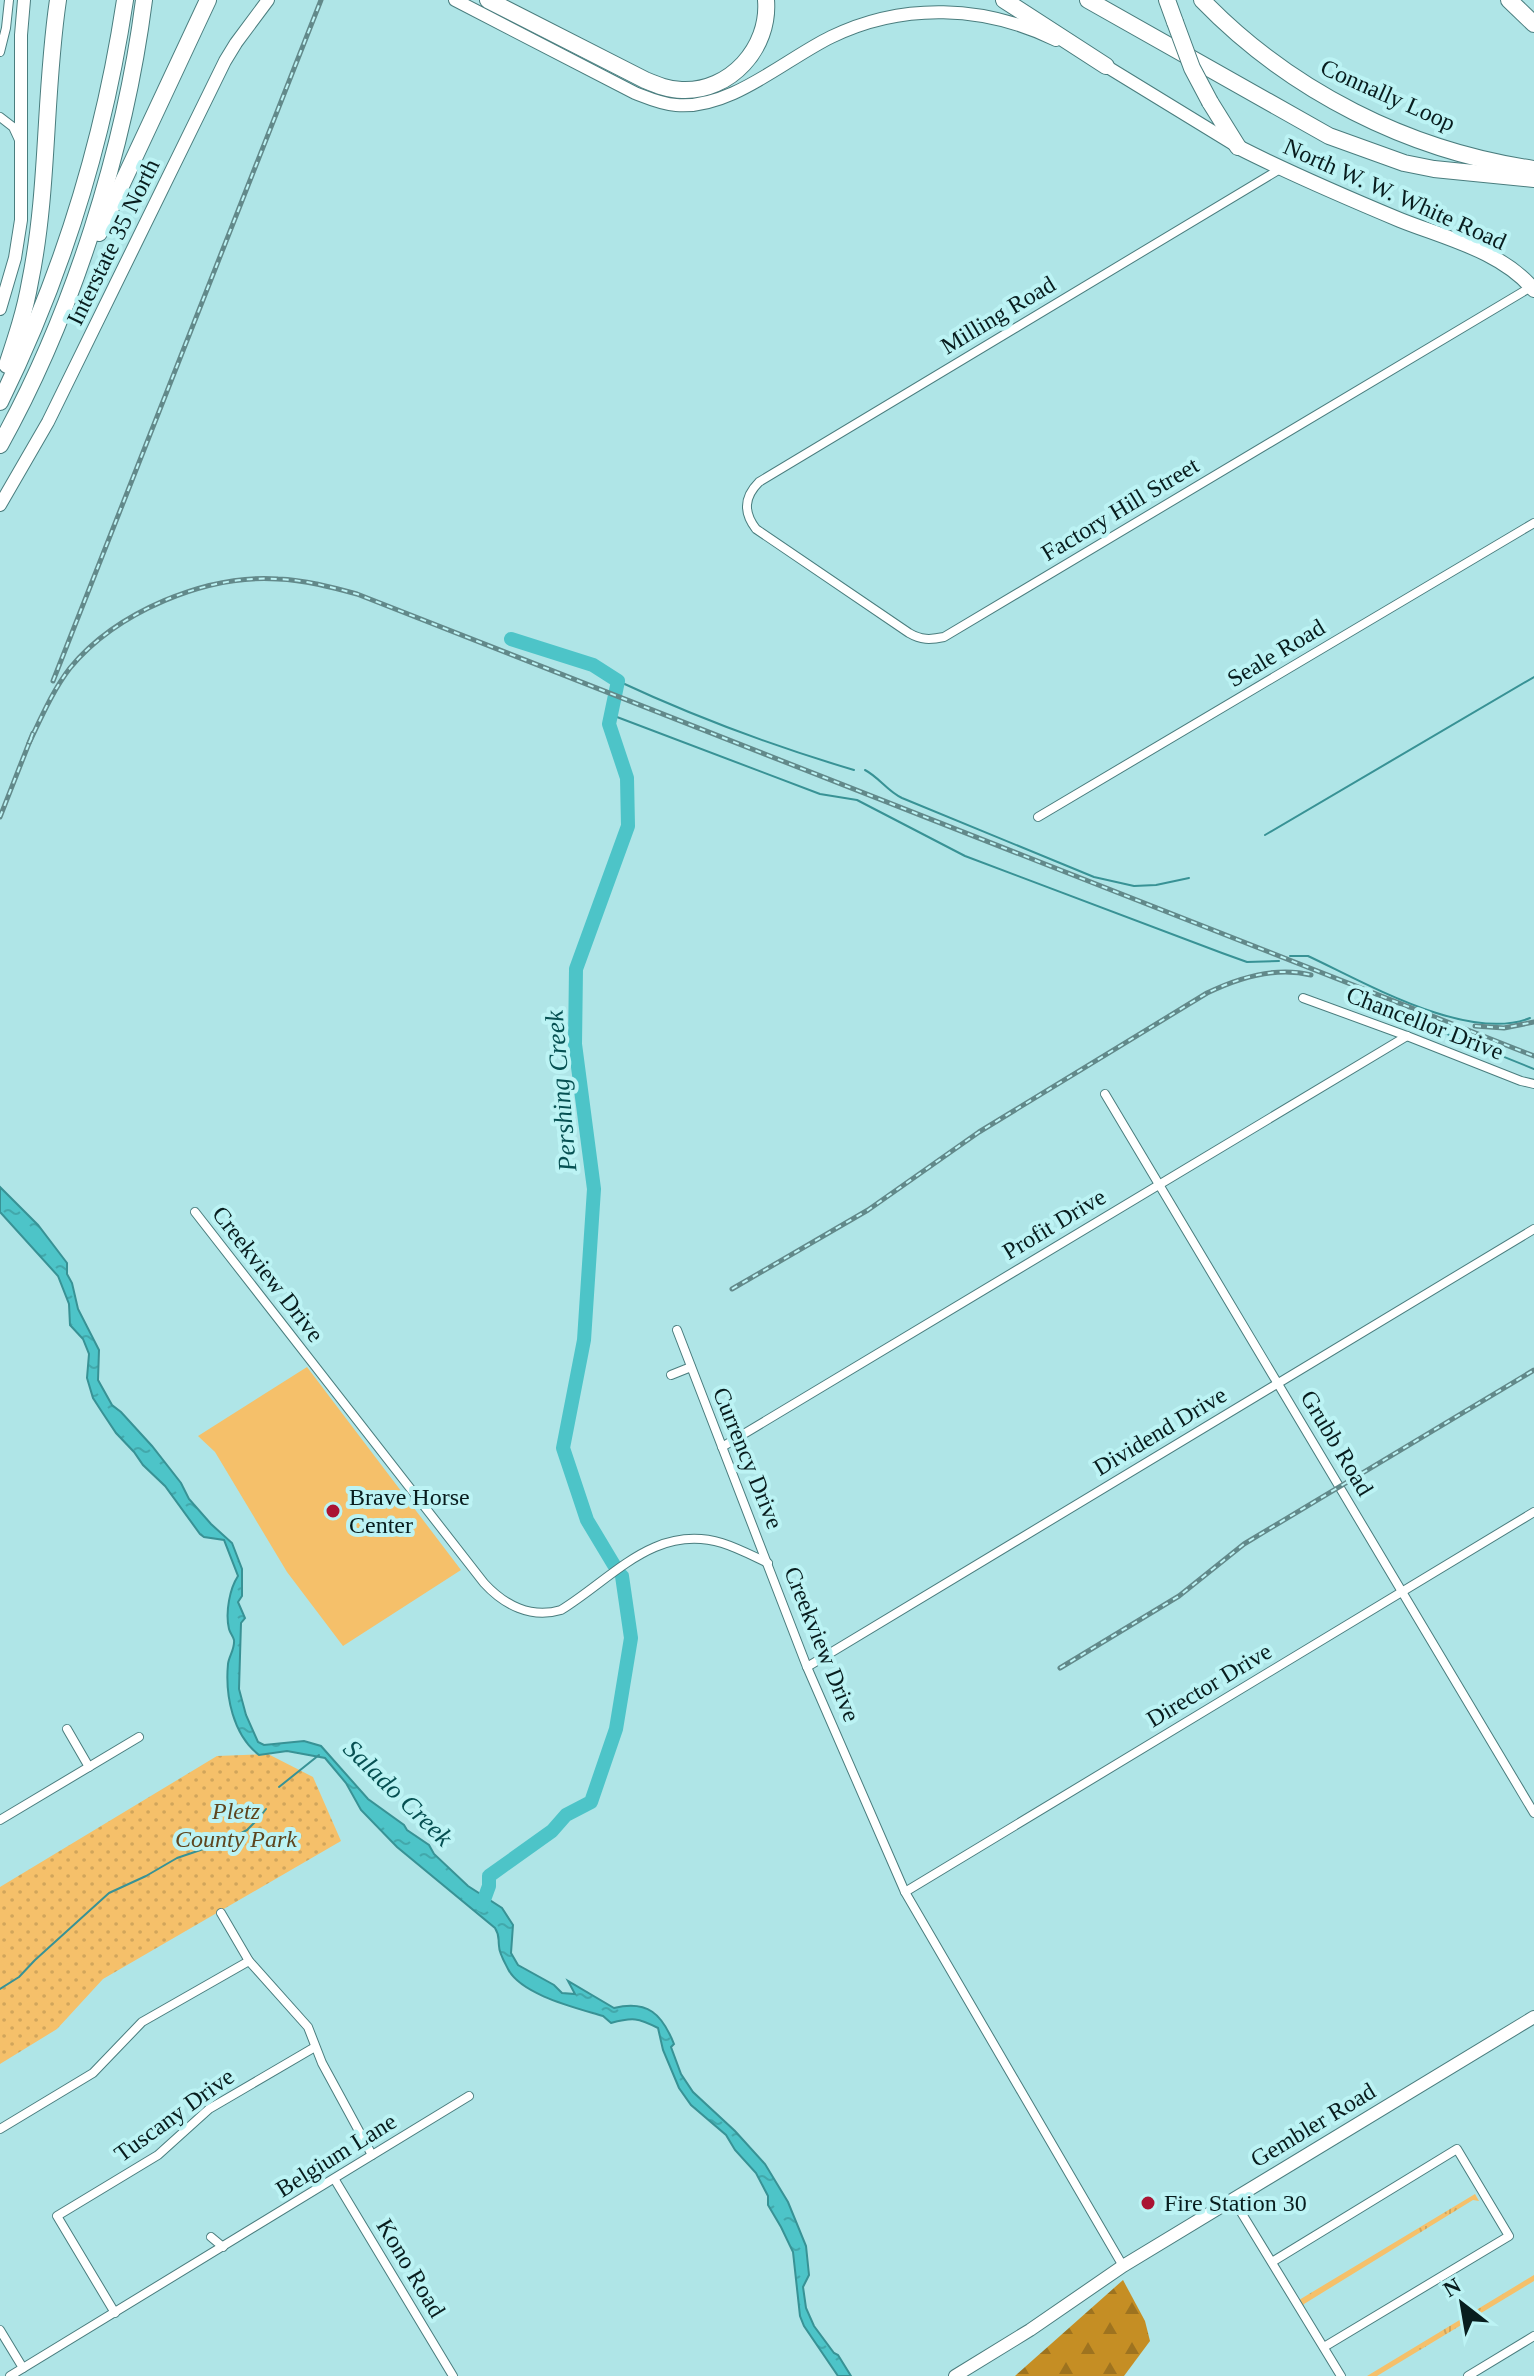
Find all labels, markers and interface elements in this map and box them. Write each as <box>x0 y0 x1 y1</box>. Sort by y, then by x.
street label: Connally Loop <box>1317 54 1459 136</box>
street label: North W. W. White Road <box>1280 133 1510 255</box>
street label: Interstate 35 North <box>62 155 164 329</box>
street label: Milling Road <box>936 271 1060 359</box>
street label: Factory Hill Street <box>1037 452 1204 566</box>
street label: Seale Road <box>1223 614 1329 692</box>
street label: Chancellor Drive <box>1343 981 1507 1065</box>
water label: Pershing Creek <box>539 1009 583 1174</box>
street label: Profit Drive <box>998 1183 1110 1265</box>
street label: Creekview Drive <box>207 1201 329 1347</box>
street label: Dividend Drive <box>1089 1381 1231 1481</box>
street label: Currency Drive <box>708 1384 788 1532</box>
street label: Grubb Road <box>1295 1386 1379 1500</box>
place label: Brave Horse Center <box>349 1484 470 1538</box>
marker: Brave Horse Center <box>324 1502 342 1520</box>
street label: Creekview Drive <box>779 1563 865 1725</box>
street label: Director Drive <box>1142 1638 1276 1732</box>
water label: Salado Creek <box>338 1734 459 1852</box>
park label: Pletz County Park <box>175 1798 297 1852</box>
street label: Tuscany Drive <box>109 2063 239 2167</box>
street label: Gembler Road <box>1246 2078 1380 2172</box>
street label: Belgium Lane <box>271 2108 401 2202</box>
place label: Fire Station 30 <box>1164 2190 1307 2216</box>
marker: Fire Station 30 <box>1139 2194 1157 2212</box>
street label: Kono Road <box>372 2214 450 2322</box>
north arrow <box>1422 2264 1502 2344</box>
text: N <box>1439 2272 1465 2302</box>

